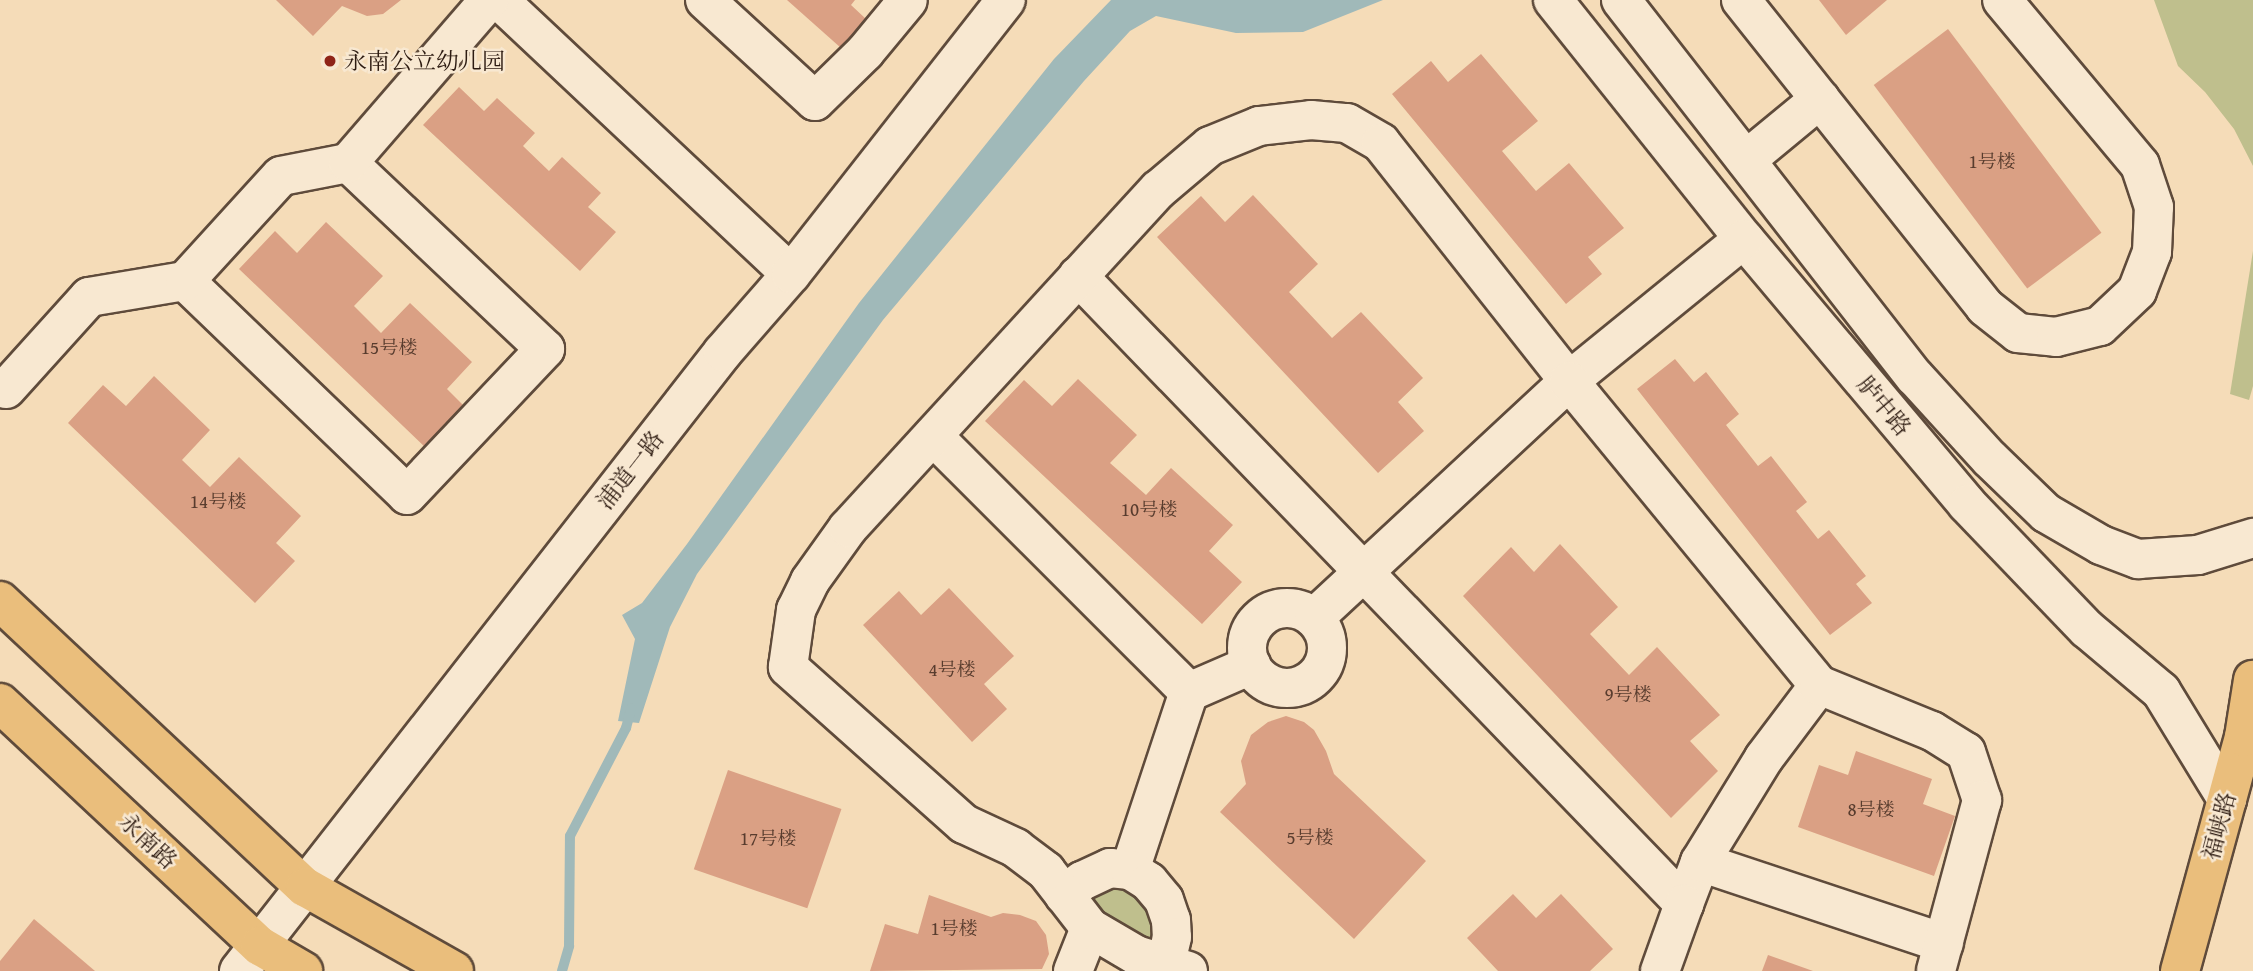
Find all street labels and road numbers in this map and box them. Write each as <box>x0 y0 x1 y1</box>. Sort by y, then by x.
street label: 胪中路 <box>1851 371 1917 441</box>
street label: 浦道一路 <box>591 425 669 515</box>
street label: 福峡路 <box>2197 789 2241 863</box>
street label: 永南路 <box>113 807 183 875</box>

